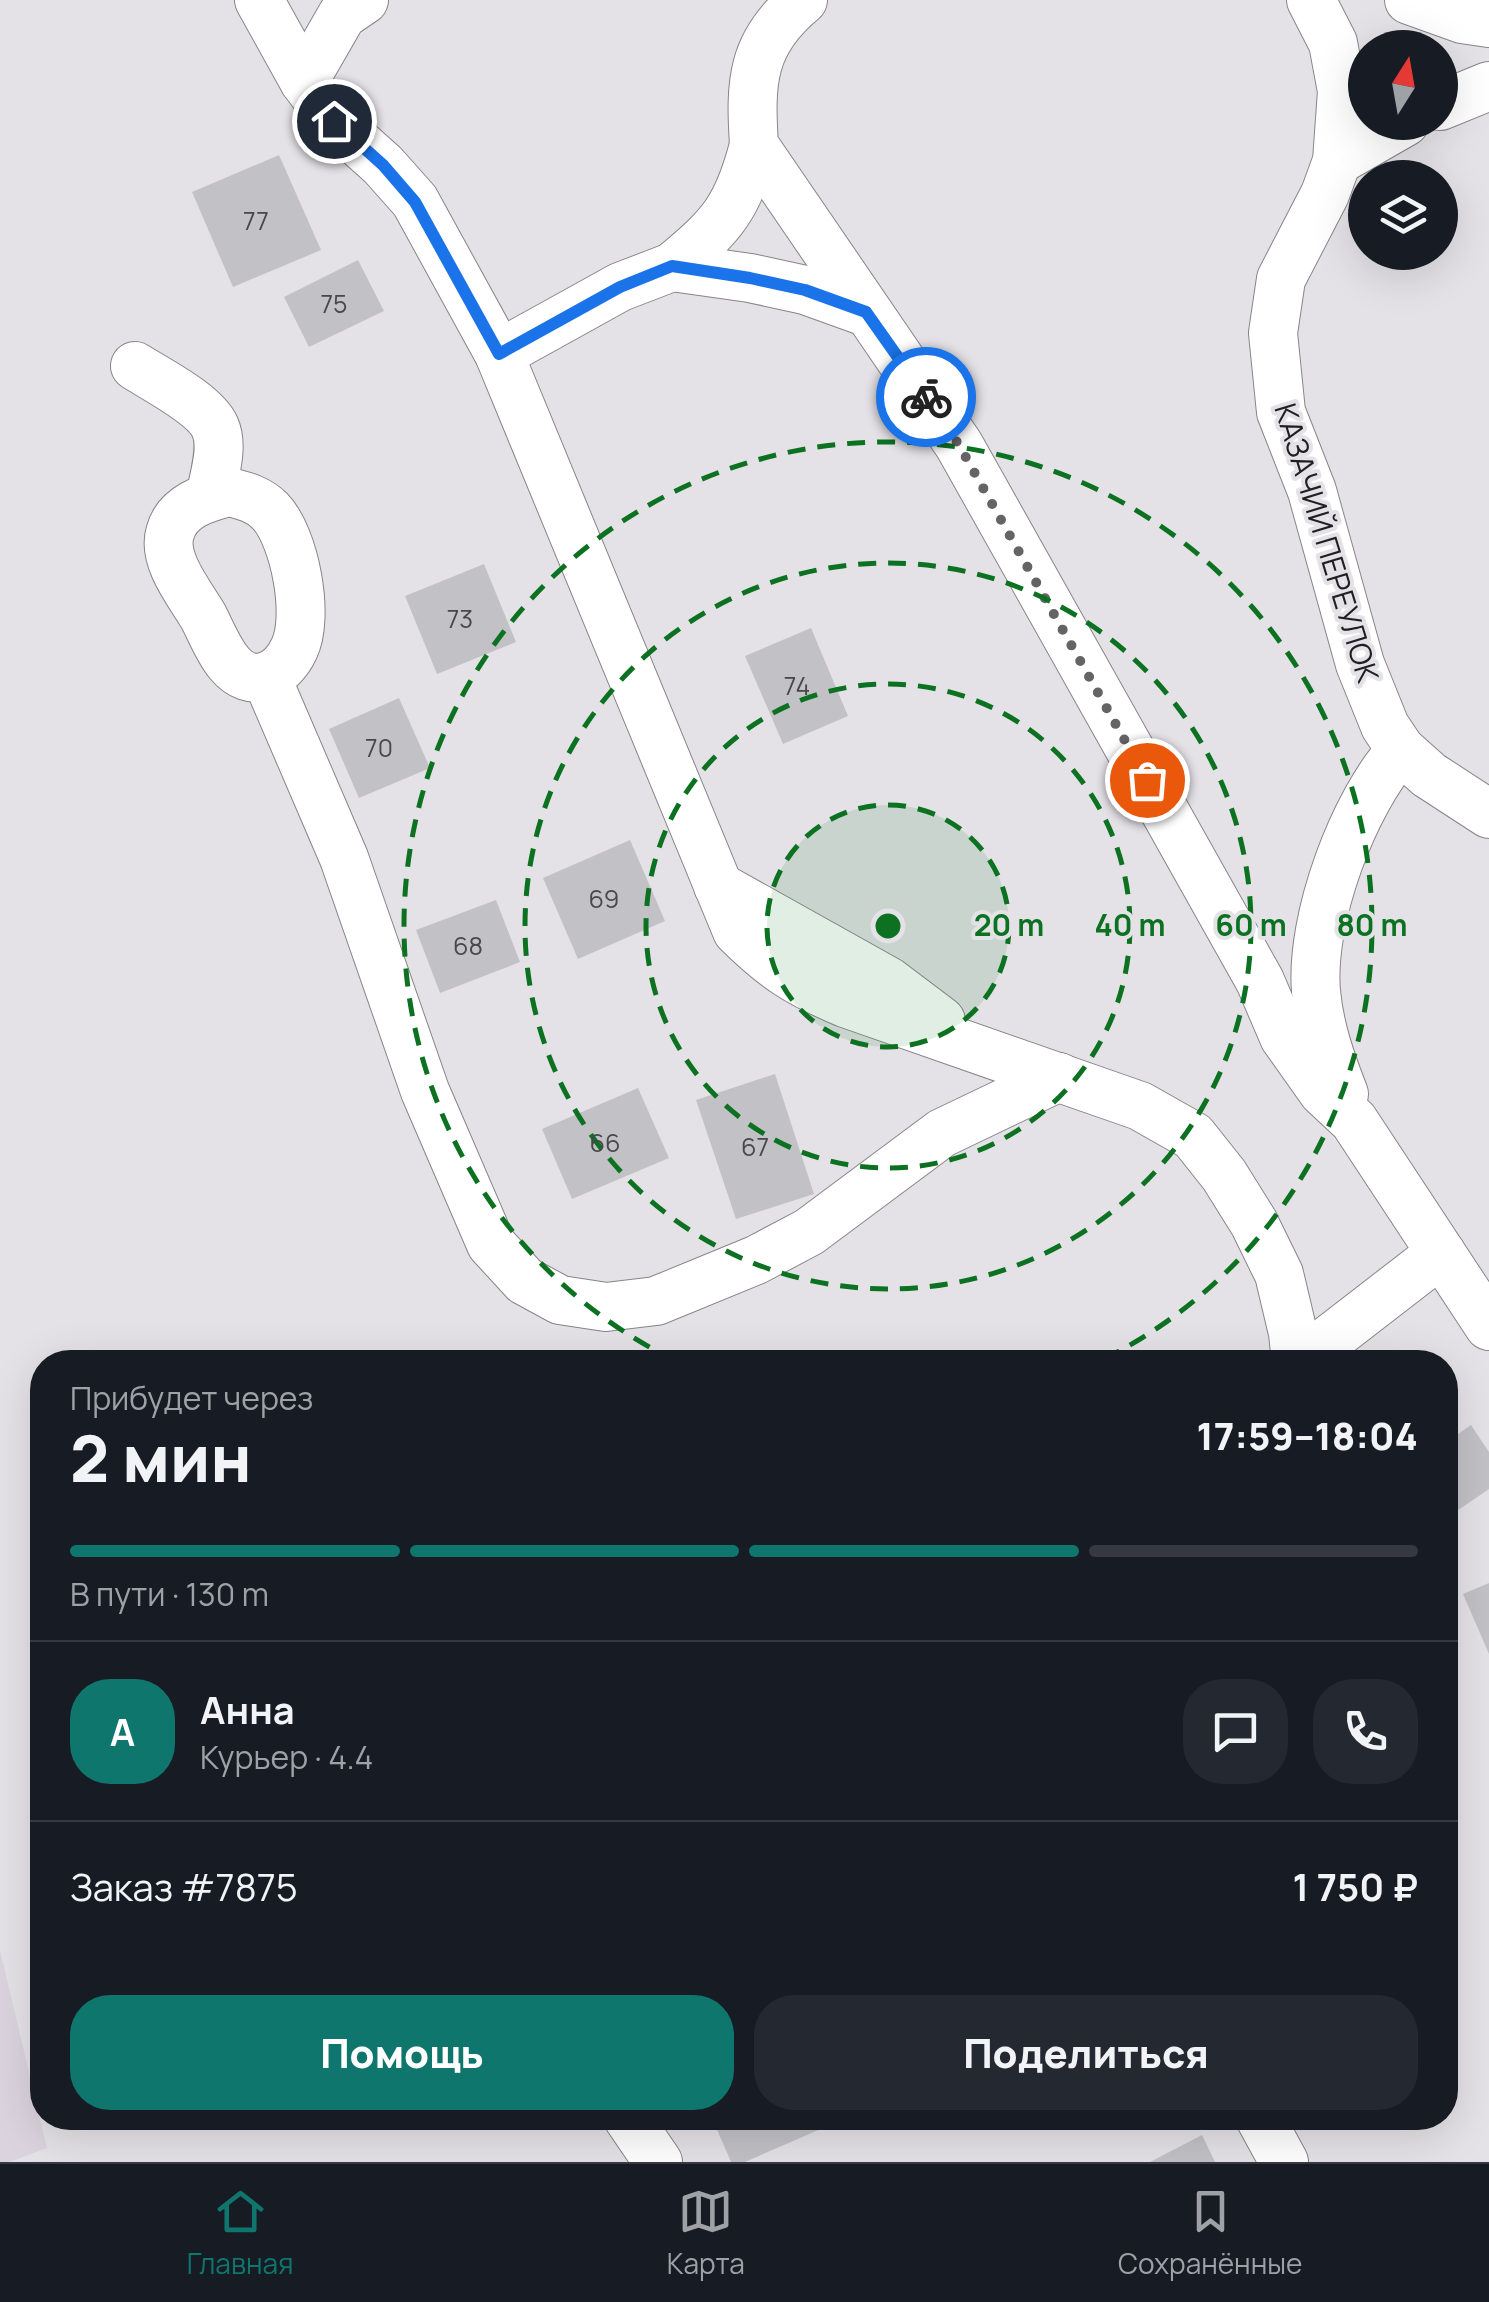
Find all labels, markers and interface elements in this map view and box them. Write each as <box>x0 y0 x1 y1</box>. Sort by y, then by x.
north arrow <box>1348 30 1458 140</box>
map controls <box>1348 30 1458 270</box>
pin <box>292 79 377 164</box>
icon: home <box>307 94 362 149</box>
button: layers <box>1348 160 1458 270</box>
house number: 77 <box>243 203 269 238</box>
house number: 75 <box>321 286 348 321</box>
courier <box>876 347 976 447</box>
icon: bike <box>899 370 954 425</box>
street label: КАЗАЧИЙ ПЕРЕУЛОК <box>1265 398 1389 687</box>
house number: 73 <box>447 601 473 636</box>
house number: 74 <box>784 668 810 703</box>
house number: 70 <box>365 730 393 765</box>
pin <box>1105 738 1190 823</box>
icon: bag <box>1120 753 1175 808</box>
house number: 69 <box>589 881 619 916</box>
text: 20 m <box>974 904 1044 945</box>
text: 40 m <box>1095 904 1165 945</box>
text: 60 m <box>1215 904 1287 945</box>
text: 80 m <box>1336 904 1408 945</box>
centre of rings <box>870 908 906 944</box>
house number: 68 <box>453 928 483 963</box>
house number: 66 <box>589 1125 621 1160</box>
house number: 67 <box>741 1129 769 1164</box>
text: Прибудет через <box>70 1376 313 1420</box>
text: 17:59–18:04 <box>1196 1409 1418 1461</box>
text: 2 мин <box>70 1413 252 1502</box>
text: В пути · 130 m <box>70 1572 269 1616</box>
button: chat <box>1183 1679 1288 1784</box>
button: phone <box>1313 1679 1418 1784</box>
text: Анна <box>200 1683 295 1735</box>
text: А <box>110 1705 135 1757</box>
text: Курьер · 4.4 <box>200 1735 373 1779</box>
text: Заказ #7875 <box>70 1860 298 1912</box>
text: 1 750 ₽ <box>1293 1860 1418 1912</box>
button: Помощь <box>70 1995 734 2110</box>
button: Поделиться <box>754 1995 1418 2110</box>
tab: Главная <box>187 2184 293 2282</box>
tab: Карта <box>667 2184 745 2282</box>
tab: Сохранённые <box>1118 2184 1302 2282</box>

